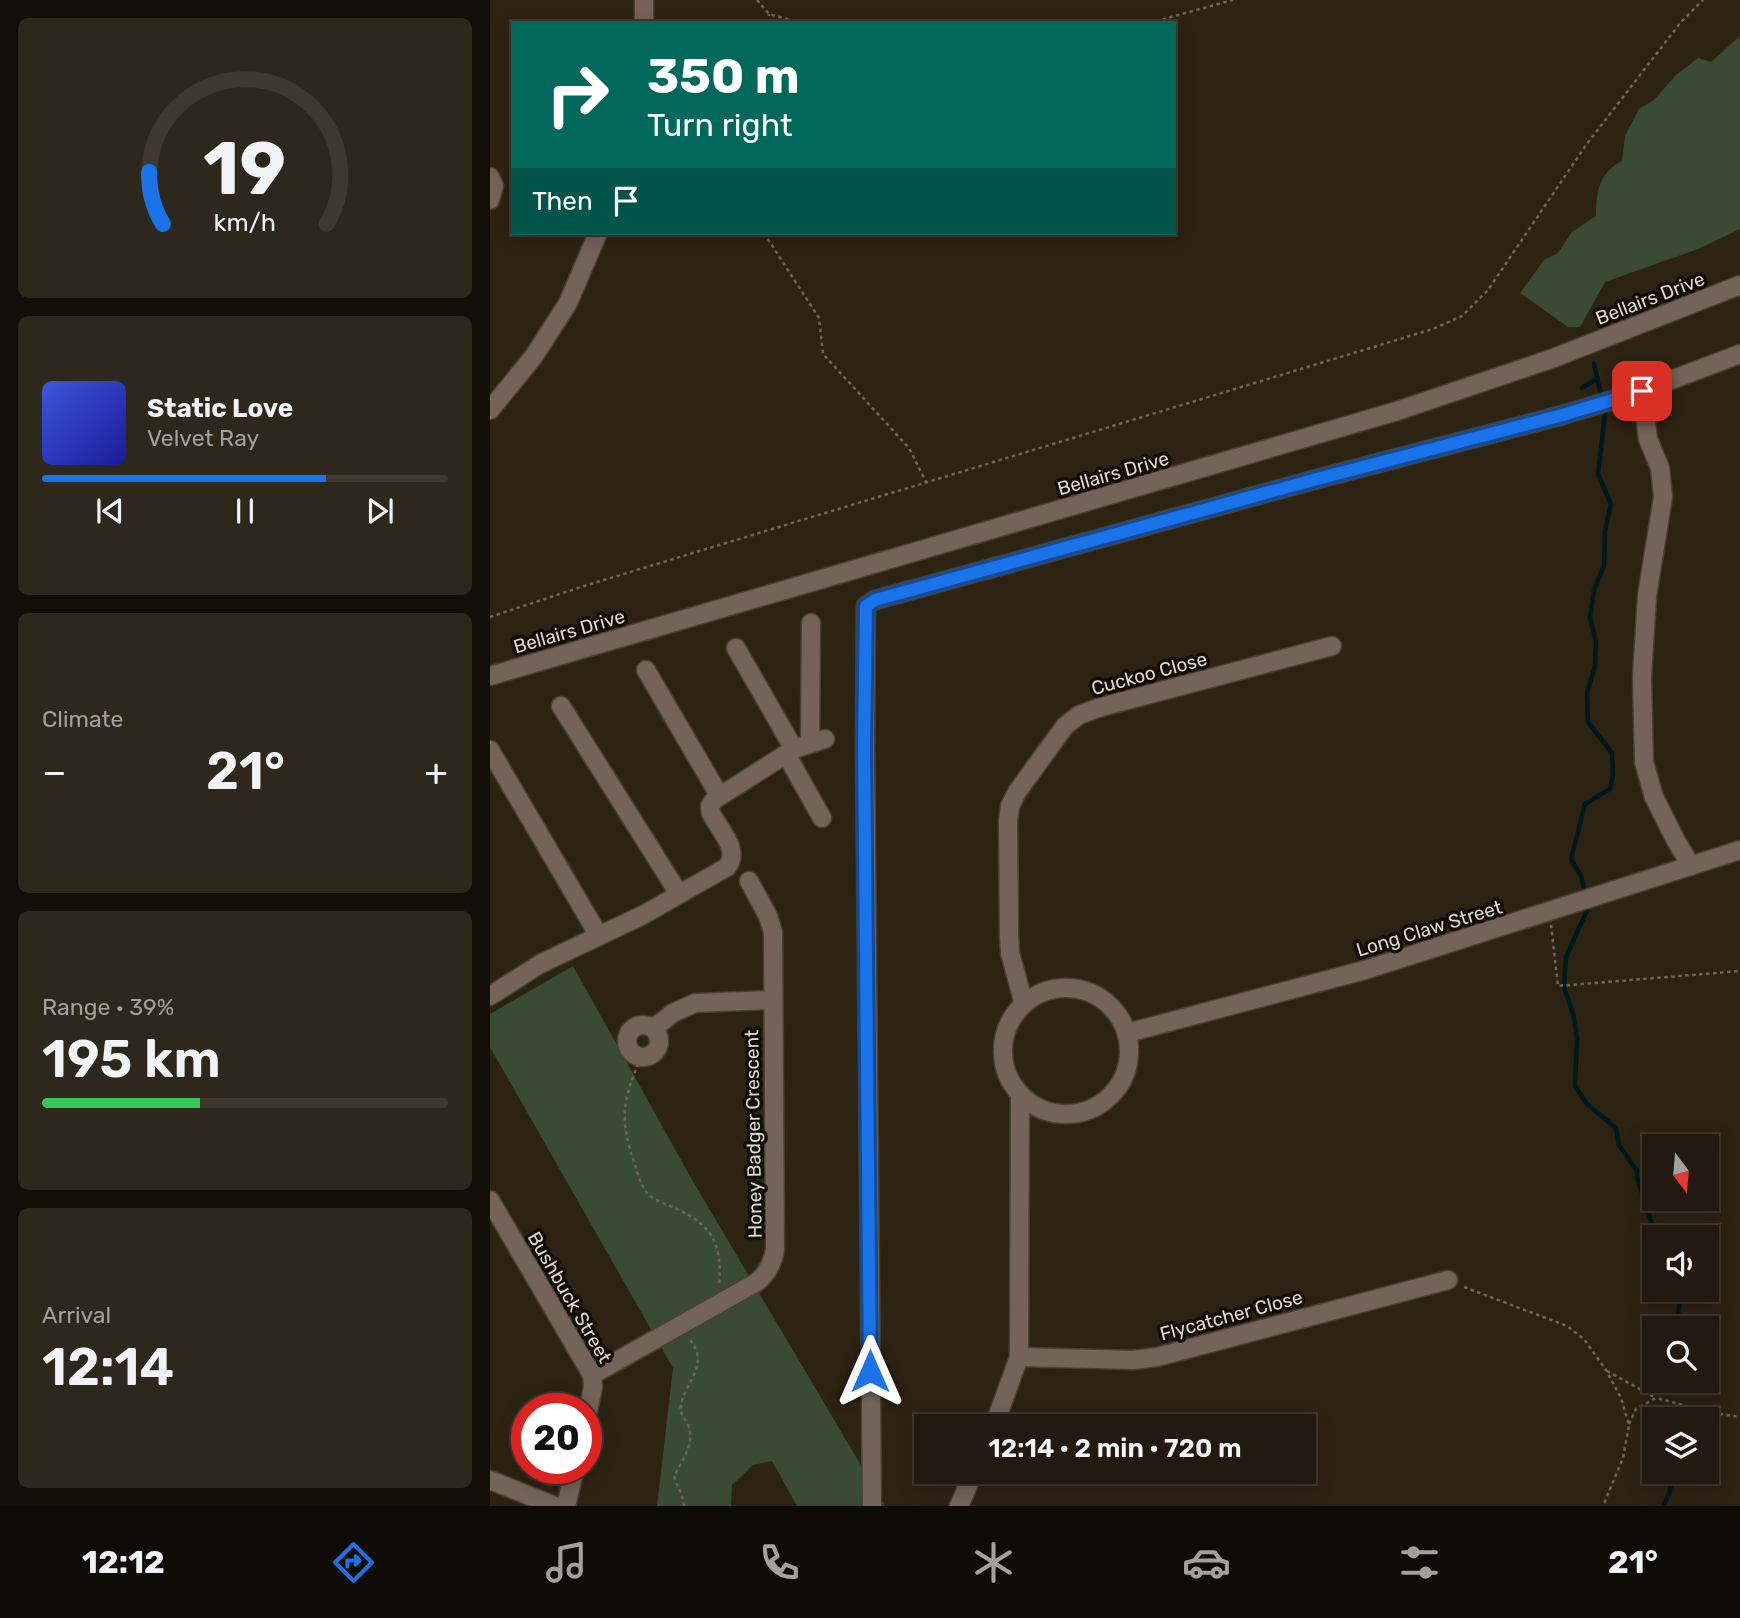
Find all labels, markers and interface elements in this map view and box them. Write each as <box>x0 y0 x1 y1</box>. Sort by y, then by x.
text: 350 m <box>647 47 800 105</box>
icon: right <box>532 49 623 140</box>
text: Turn right <box>647 106 792 144</box>
text: 19 <box>204 126 286 212</box>
icon: arrive <box>607 182 645 220</box>
text: Then <box>532 186 593 217</box>
text: km/h <box>214 208 276 237</box>
street label: Bellairs Drive <box>1592 267 1708 330</box>
pin <box>1612 361 1672 421</box>
icon: arrive <box>1623 372 1661 410</box>
text: Static Love <box>147 393 293 424</box>
text: Velvet Ray <box>147 424 259 452</box>
street label: Bellairs Drive <box>1055 447 1172 500</box>
icon: previous <box>91 492 129 530</box>
icon: pause <box>226 492 264 530</box>
icon: next <box>361 492 399 530</box>
street label: Bellairs Drive <box>511 605 628 658</box>
street label: Cuckoo Close <box>1089 647 1210 700</box>
text: Climate <box>42 705 123 733</box>
text: 21° <box>206 740 285 802</box>
text: − <box>42 749 67 795</box>
text: + <box>424 749 448 795</box>
street label: Long Claw Street <box>1354 895 1505 962</box>
text: Range · 39% <box>42 993 174 1021</box>
text: 195 km <box>42 1028 221 1090</box>
street label: Honey Badger Crescent <box>740 1029 767 1239</box>
north arrow <box>1642 1134 1718 1211</box>
map controls <box>1642 1134 1719 1484</box>
button: sound <box>1642 1225 1719 1302</box>
street label: Bushbuck Street <box>523 1227 617 1368</box>
street label: Flycatcher Close <box>1157 1285 1305 1346</box>
text: Arrival <box>42 1301 111 1329</box>
button: search <box>1642 1316 1719 1393</box>
position arrow <box>833 1334 907 1408</box>
text: 12:14 <box>42 1336 174 1398</box>
speed limit sign: 20 <box>511 1393 602 1484</box>
button: layers <box>1642 1407 1719 1484</box>
text: 12:14 · 2 min · 720 m <box>988 1433 1242 1464</box>
icon: directions <box>329 1538 378 1587</box>
icon: music <box>542 1538 591 1587</box>
icon: phone <box>755 1538 804 1587</box>
icon: climate <box>969 1538 1018 1587</box>
icon: car <box>1182 1538 1231 1587</box>
icon: filters <box>1395 1538 1444 1587</box>
text: 12:12 <box>82 1543 165 1581</box>
text: 21° <box>1608 1543 1658 1581</box>

